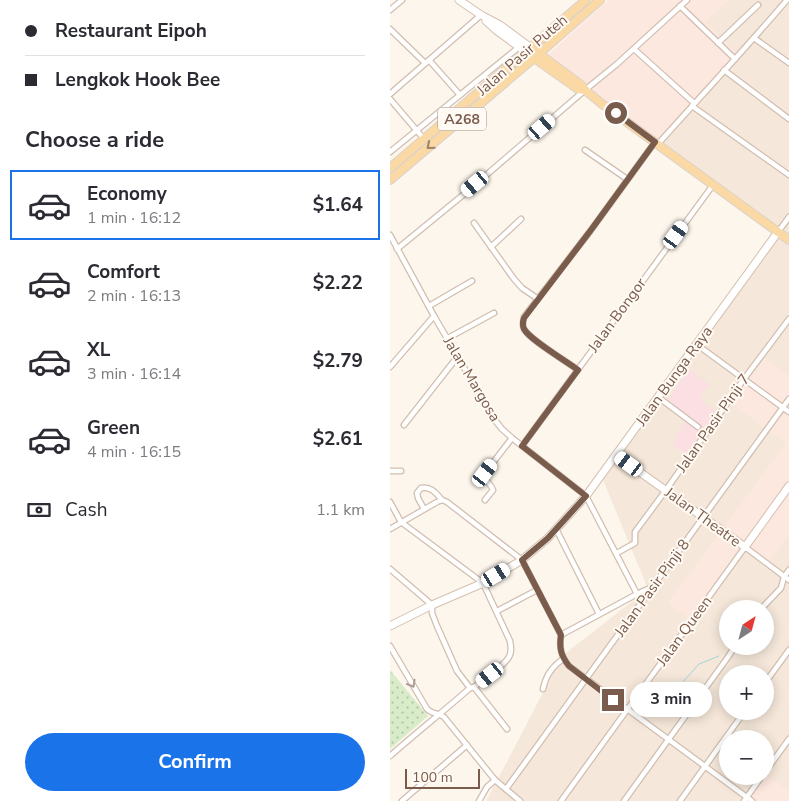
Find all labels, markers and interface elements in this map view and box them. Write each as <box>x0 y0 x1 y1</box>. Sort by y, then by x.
street label: Jalan Pasir Puteh <box>472 10 572 101</box>
text: Restaurant Eipoh <box>55 18 207 44</box>
text: Lengkok Hook Bee <box>55 67 220 93</box>
route start <box>605 102 627 124</box>
road number: A268 <box>438 108 486 130</box>
car <box>525 111 558 143</box>
text: Choose a ride <box>25 125 164 155</box>
one-way arrow <box>426 140 435 149</box>
car <box>458 169 491 199</box>
text: Economy <box>87 181 167 207</box>
icon: car <box>27 183 72 228</box>
text: $1.64 <box>313 192 363 218</box>
text: 1 min · 16:12 <box>87 207 181 229</box>
car <box>661 218 690 252</box>
text: Comfort <box>87 259 160 285</box>
icon: car <box>27 261 72 306</box>
text: $2.22 <box>313 270 363 296</box>
street label: Jalan Bongor <box>583 273 651 357</box>
text: 2 min · 16:13 <box>87 285 181 307</box>
street label: Jalan Bunga Raya <box>630 322 717 431</box>
street label: Jalan Margosa <box>438 332 505 425</box>
text: XL <box>87 337 110 363</box>
icon: car <box>27 339 72 384</box>
text: $2.79 <box>313 348 363 374</box>
text: 3 min · 16:14 <box>87 363 181 385</box>
street label: Jalan Pasir Pinji 7 <box>671 370 754 477</box>
text: Green <box>87 415 140 441</box>
icon: car <box>27 417 72 462</box>
text: $2.61 <box>313 426 363 452</box>
text: 4 min · 16:15 <box>87 441 181 463</box>
car <box>612 449 645 479</box>
car <box>469 457 500 489</box>
street label: Jalan Theatre <box>660 482 745 551</box>
icon: cash <box>25 496 53 524</box>
text: Cash <box>65 497 107 523</box>
text: 1.1 km <box>316 499 365 521</box>
street label: Jalan Pasir Pinji 8 <box>609 535 694 642</box>
car <box>479 561 512 589</box>
street label: Jalan Queen <box>651 592 716 671</box>
north arrow <box>719 600 774 655</box>
map controls <box>719 600 774 785</box>
car <box>473 660 506 690</box>
button: + <box>719 665 774 720</box>
one-way arrow <box>406 679 416 688</box>
callout: 3 min <box>630 682 713 718</box>
text: 3 min <box>650 688 692 710</box>
route end <box>602 689 624 711</box>
button: − <box>719 730 774 785</box>
button: Confirm <box>25 733 365 791</box>
scale bar <box>405 766 480 789</box>
text: 100 m <box>412 768 453 787</box>

